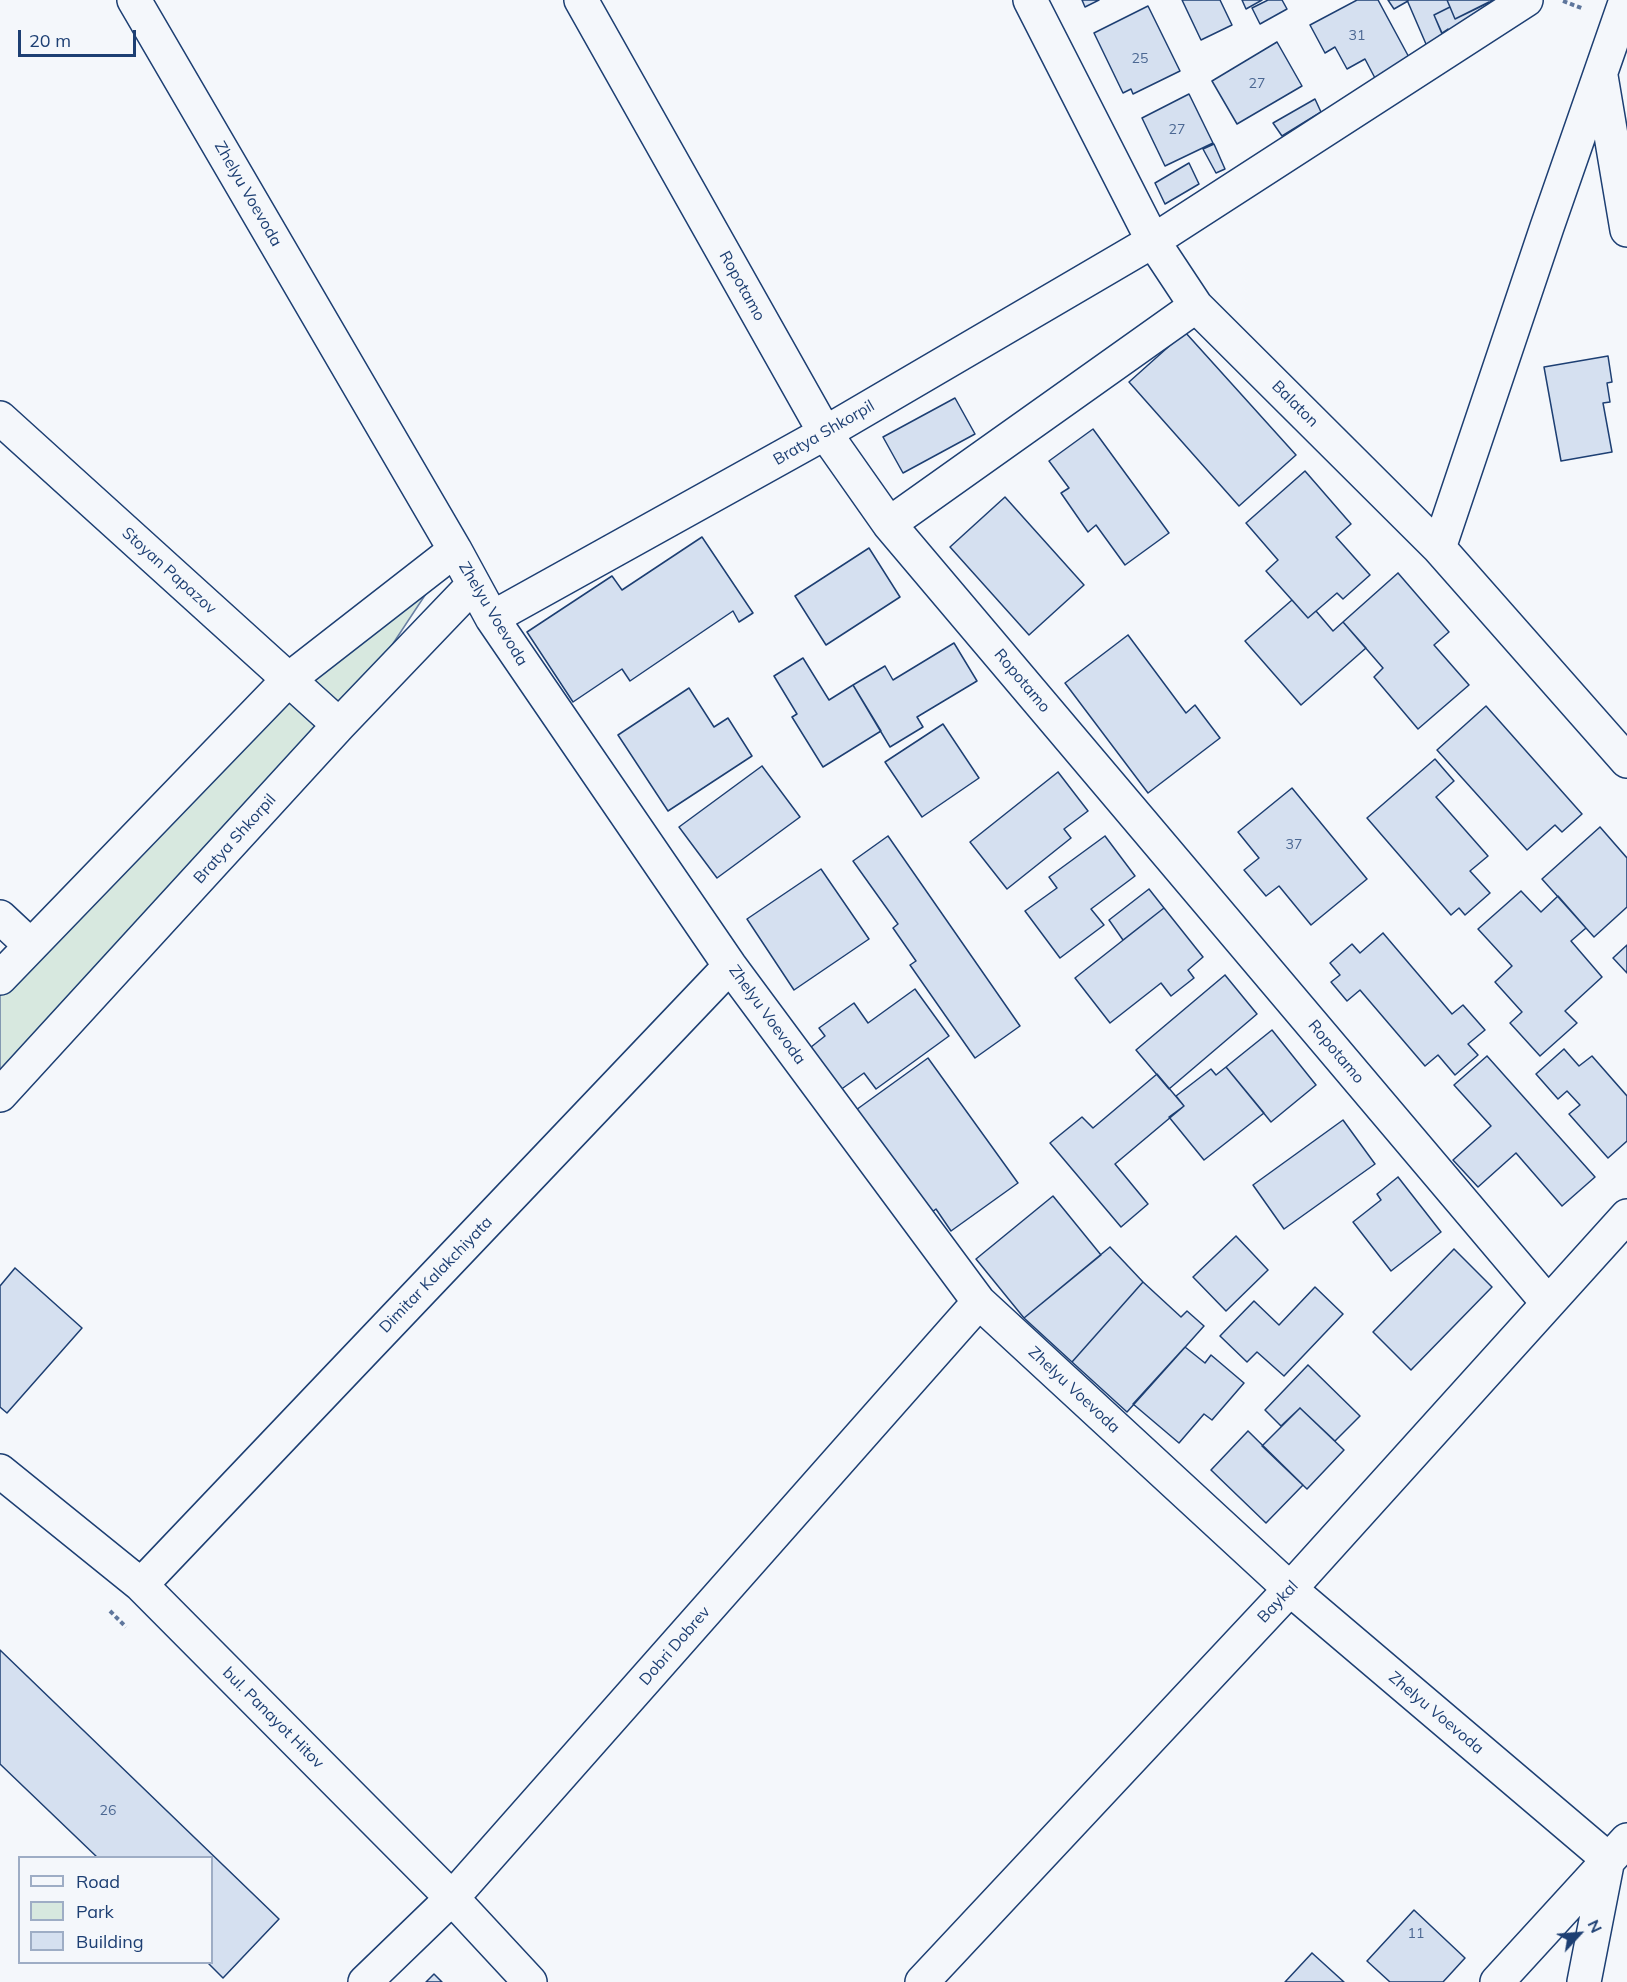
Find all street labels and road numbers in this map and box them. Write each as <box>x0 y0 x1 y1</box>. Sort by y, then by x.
street label: Zhelyu Voevoda <box>210 138 286 250</box>
street label: Ropotamo <box>715 248 769 324</box>
street label: Balaton <box>1268 377 1322 431</box>
street label: Bratya Shkorpil <box>770 396 878 470</box>
street label: Stoyan Papazov <box>118 524 220 618</box>
street label: Zhelyu Voevoda <box>454 558 532 670</box>
street label: Ropotamo <box>990 645 1054 717</box>
street label: Bratya Shkorpil <box>190 790 280 888</box>
street label: Zhelyu Voevoda <box>725 962 809 1068</box>
street label: Ropotamo <box>1304 1016 1368 1088</box>
street label: Dimitar Kalakchiyata <box>376 1213 496 1337</box>
street label: Zhelyu Voevoda <box>1024 1343 1124 1437</box>
street label: Baykal <box>1254 1577 1302 1627</box>
street label: Dobri Dobrev <box>636 1603 714 1689</box>
street label: bul. Panayot Hitov <box>218 1663 328 1773</box>
street label: Zhelyu Voevoda <box>1385 1668 1487 1758</box>

